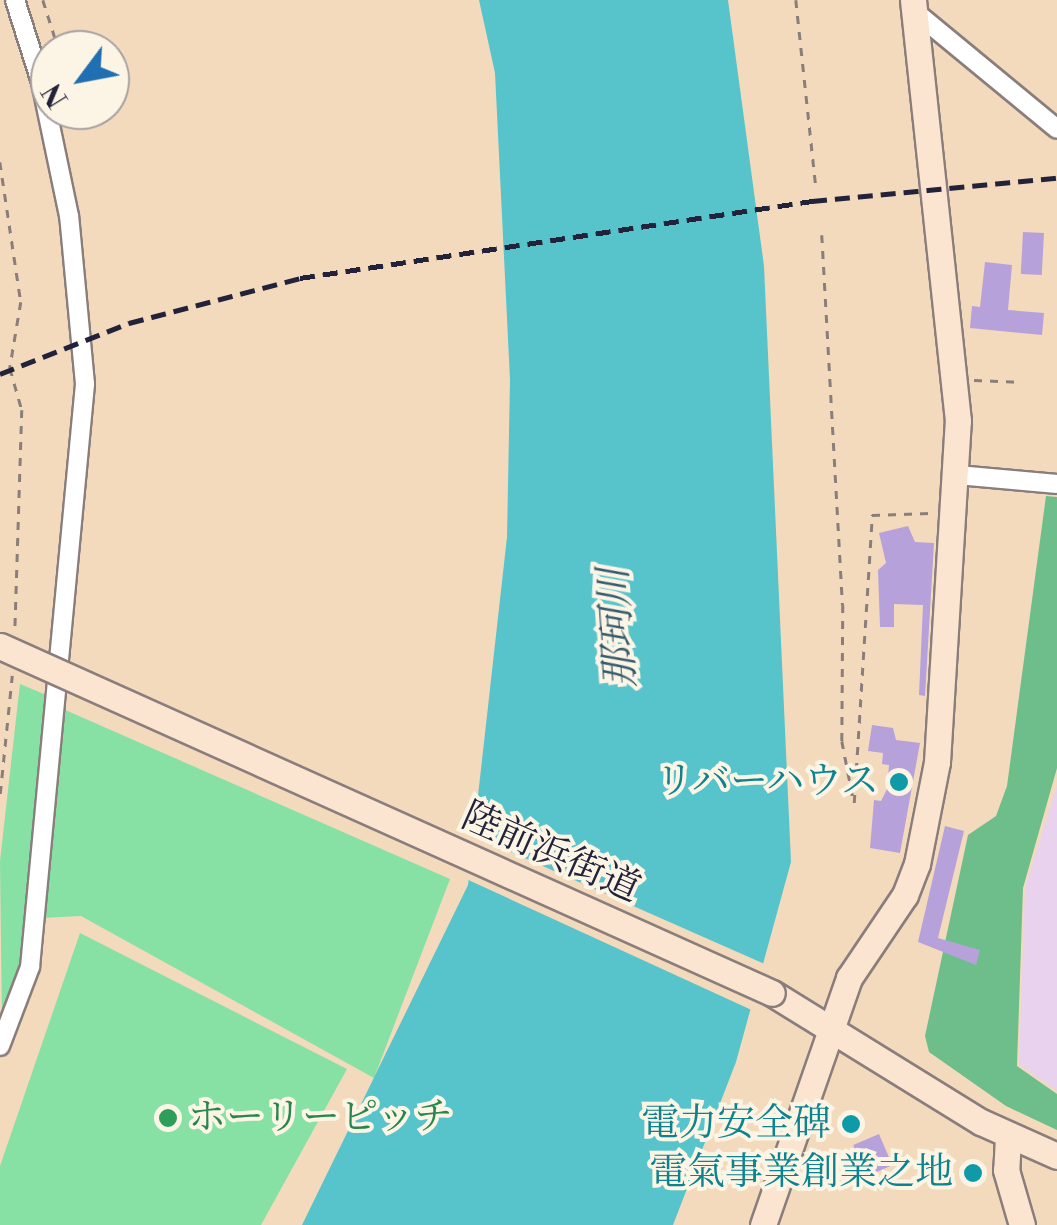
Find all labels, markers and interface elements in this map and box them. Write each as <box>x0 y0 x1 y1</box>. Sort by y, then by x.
north arrow <box>30 30 130 130</box>
text: N <box>35 76 77 114</box>
water label: 那珂川 <box>590 566 646 690</box>
place label: リバーハウス <box>651 759 879 805</box>
marker: リバーハウス <box>888 771 910 793</box>
street label: 陸前浜街道 <box>455 794 647 912</box>
place label: ホーリーピッチ <box>188 1095 454 1141</box>
place label: 電力安全碑 <box>641 1101 831 1147</box>
marker: ホーリーピッチ <box>157 1107 179 1129</box>
marker: 電力安全碑 <box>840 1113 862 1135</box>
place label: 電氣事業創業之地 <box>649 1150 953 1196</box>
marker: 電氣事業創業之地 <box>962 1162 984 1184</box>

